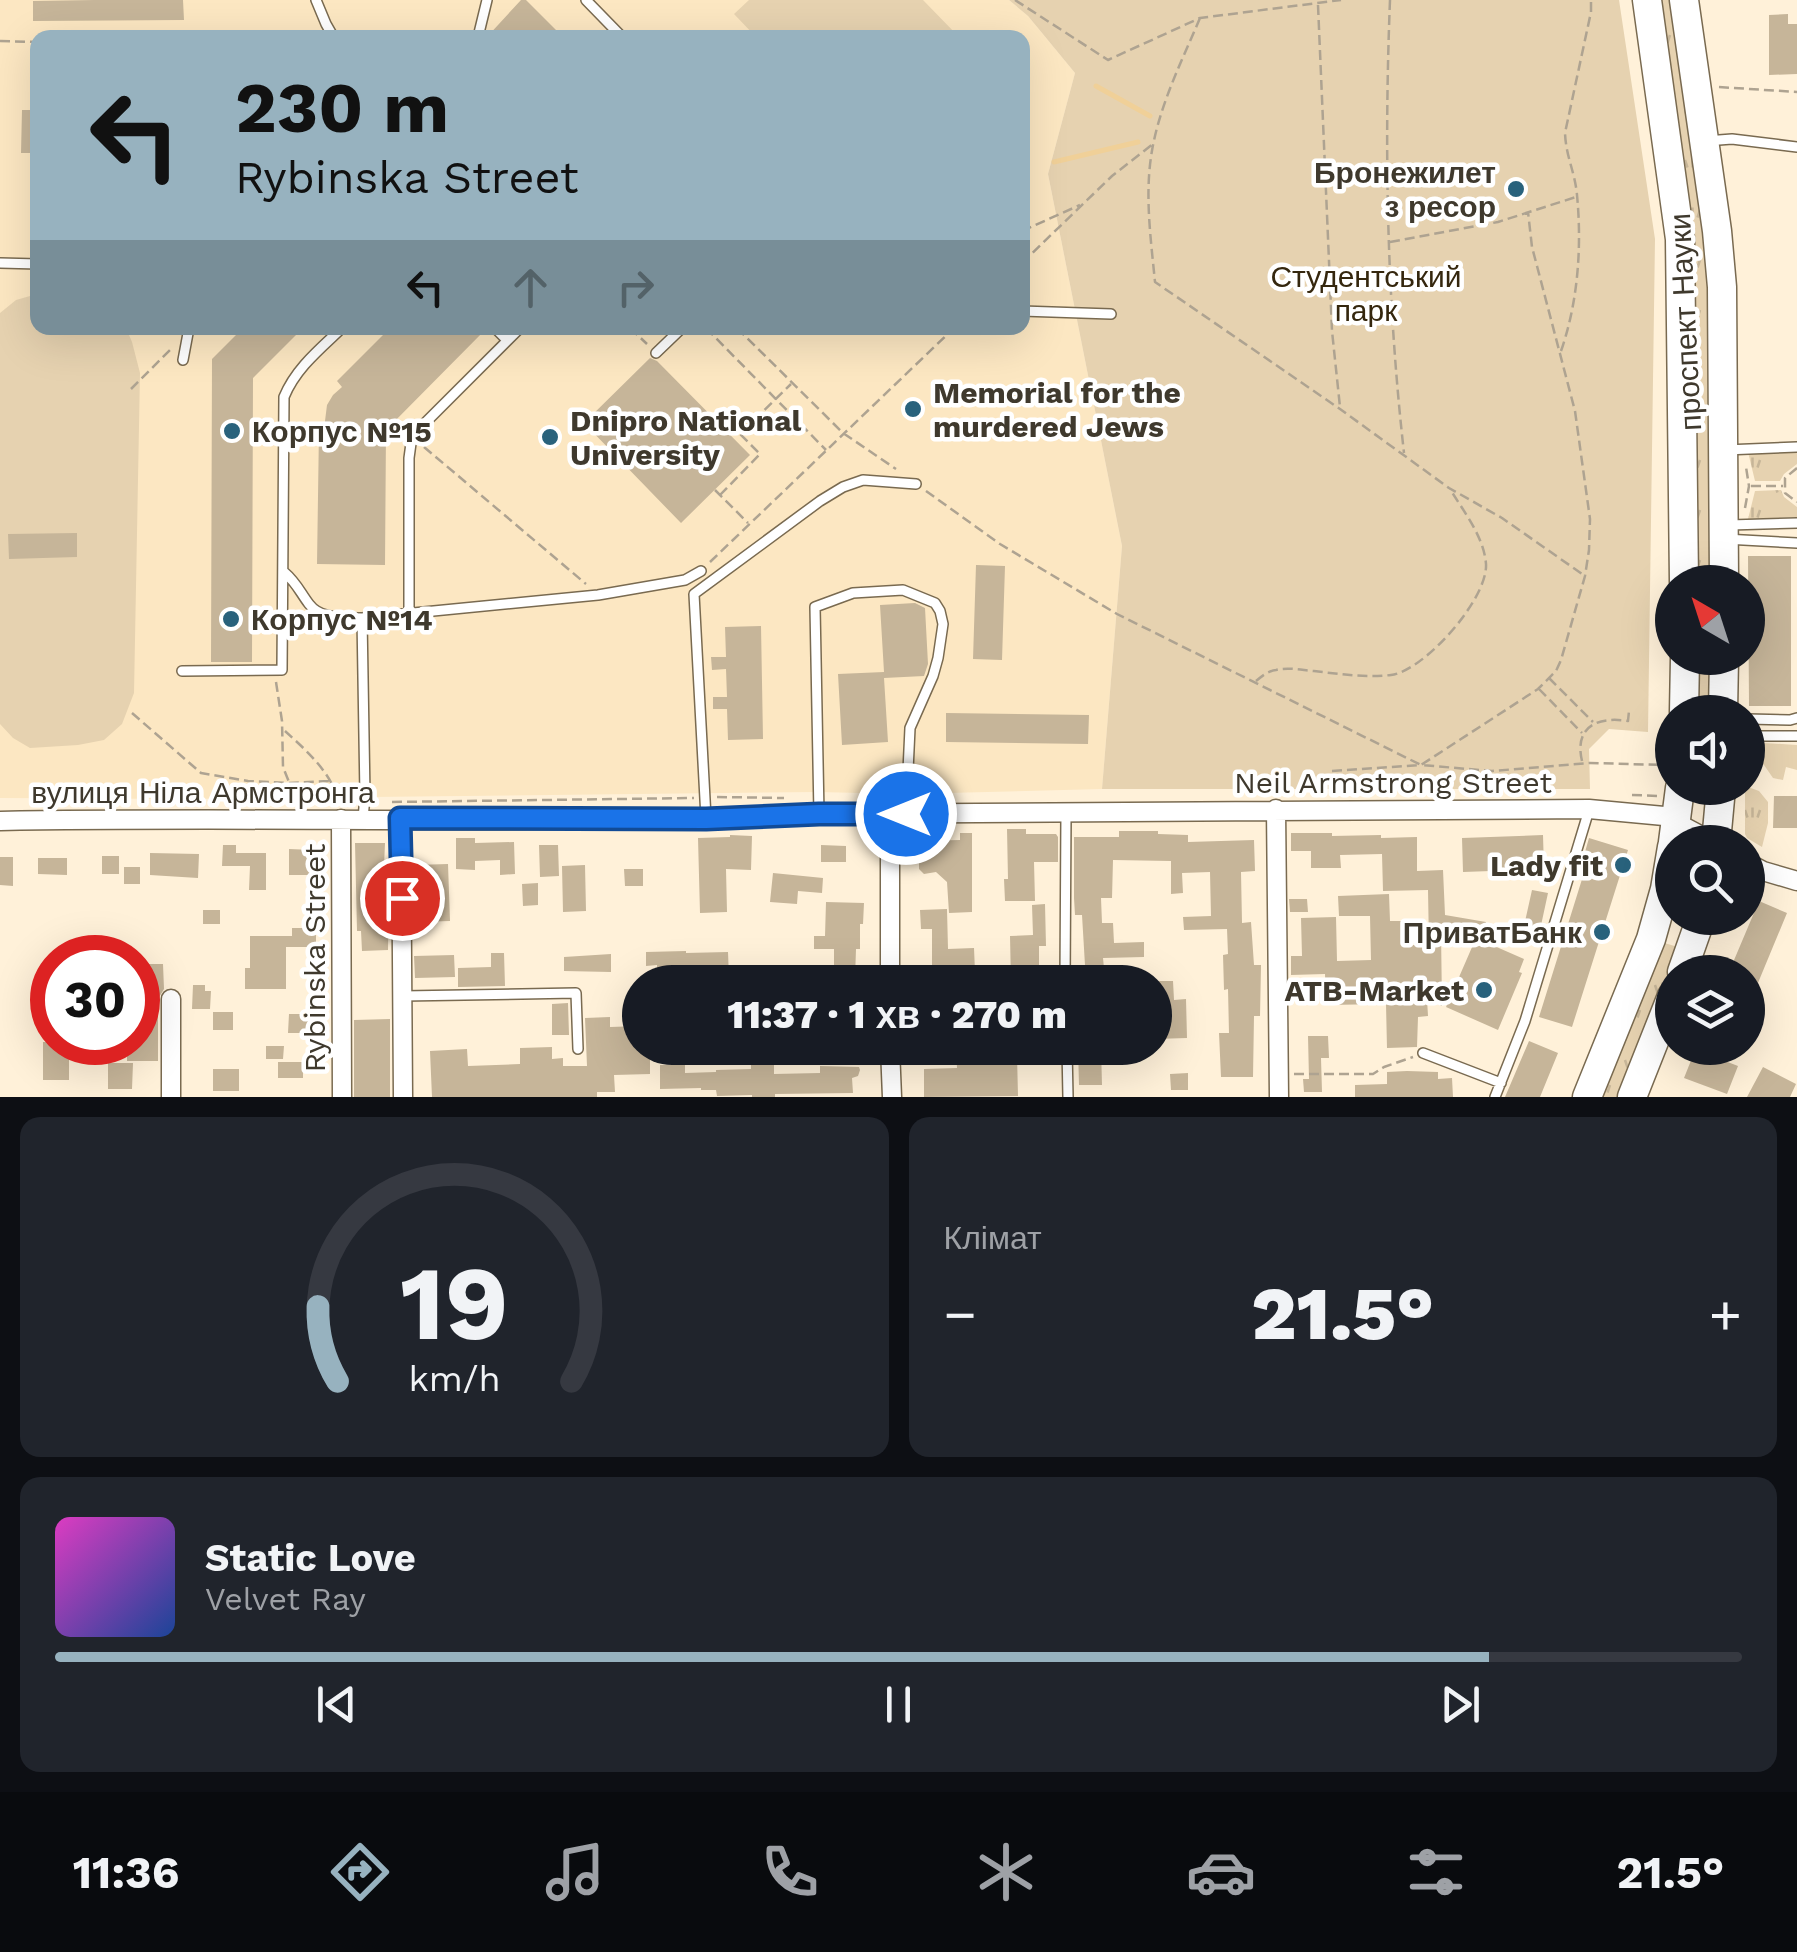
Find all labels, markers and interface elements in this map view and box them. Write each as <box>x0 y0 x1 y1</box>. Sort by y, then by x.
text: 230 m <box>235 67 449 149</box>
icon: left <box>70 70 200 200</box>
text: Rybinska Street <box>235 151 579 204</box>
place label: Бронежилет з ресор <box>1314 155 1496 224</box>
marker: Бронежилет з ресор <box>1505 178 1527 200</box>
street label: проспект Науки <box>1662 212 1708 432</box>
park label: Студентський парк <box>1270 259 1462 328</box>
icon: left <box>398 260 453 315</box>
icon: ahead <box>503 260 558 315</box>
icon: right <box>608 260 663 315</box>
place label: Memorial for the murdered Jews <box>933 375 1181 444</box>
marker: Memorial for the murdered Jews <box>902 398 924 420</box>
place label: Dnipro National University <box>570 403 802 472</box>
place label: Корпус №15 <box>252 414 432 449</box>
marker: Корпус №15 <box>221 420 243 442</box>
marker: Dnipro National University <box>539 426 561 448</box>
north arrow <box>1655 565 1765 675</box>
map controls <box>1655 565 1765 1065</box>
place label: Корпус №14 <box>251 602 433 637</box>
marker: Корпус №14 <box>220 608 242 630</box>
button: sound <box>1655 695 1765 805</box>
position arrow <box>854 762 958 866</box>
street label: Neil Armstrong Street <box>1234 765 1552 800</box>
street label: вулиця Ніла Армстронга <box>31 775 375 810</box>
button: search <box>1655 825 1765 935</box>
street label: Rybinska Street <box>297 843 332 1073</box>
place label: Lady fit <box>1490 848 1603 883</box>
marker: Lady fit <box>1612 854 1634 876</box>
pin <box>360 856 445 941</box>
icon: arrive <box>375 871 430 926</box>
place label: ПриватБанк <box>1403 915 1583 950</box>
marker: ПриватБанк <box>1591 921 1613 943</box>
speed limit sign: 30 <box>30 935 160 1065</box>
button: layers <box>1655 955 1765 1065</box>
place label: ATB-Market <box>1285 973 1464 1008</box>
marker: ATB-Market <box>1473 979 1495 1001</box>
text: 11:37 · 1 хв · 270 m <box>727 993 1067 1037</box>
text: Клімат <box>944 1219 1042 1257</box>
text: 19 <box>400 1242 509 1364</box>
text: 21.5° <box>1251 1269 1434 1357</box>
text: − <box>944 1282 977 1346</box>
text: + <box>1709 1282 1742 1346</box>
text: km/h <box>408 1358 500 1400</box>
text: Static Love <box>205 1536 416 1580</box>
text: Velvet Ray <box>205 1580 366 1618</box>
icon: previous <box>309 1677 364 1732</box>
icon: pause <box>871 1677 926 1732</box>
icon: next <box>1433 1677 1488 1732</box>
icon: directions <box>325 1837 395 1907</box>
icon: music <box>540 1837 610 1907</box>
icon: phone <box>755 1837 825 1907</box>
icon: climate <box>971 1837 1041 1907</box>
icon: car <box>1186 1837 1256 1907</box>
icon: filters <box>1401 1837 1471 1907</box>
text: 11:36 <box>73 1846 179 1899</box>
text: 21.5° <box>1617 1846 1724 1899</box>

